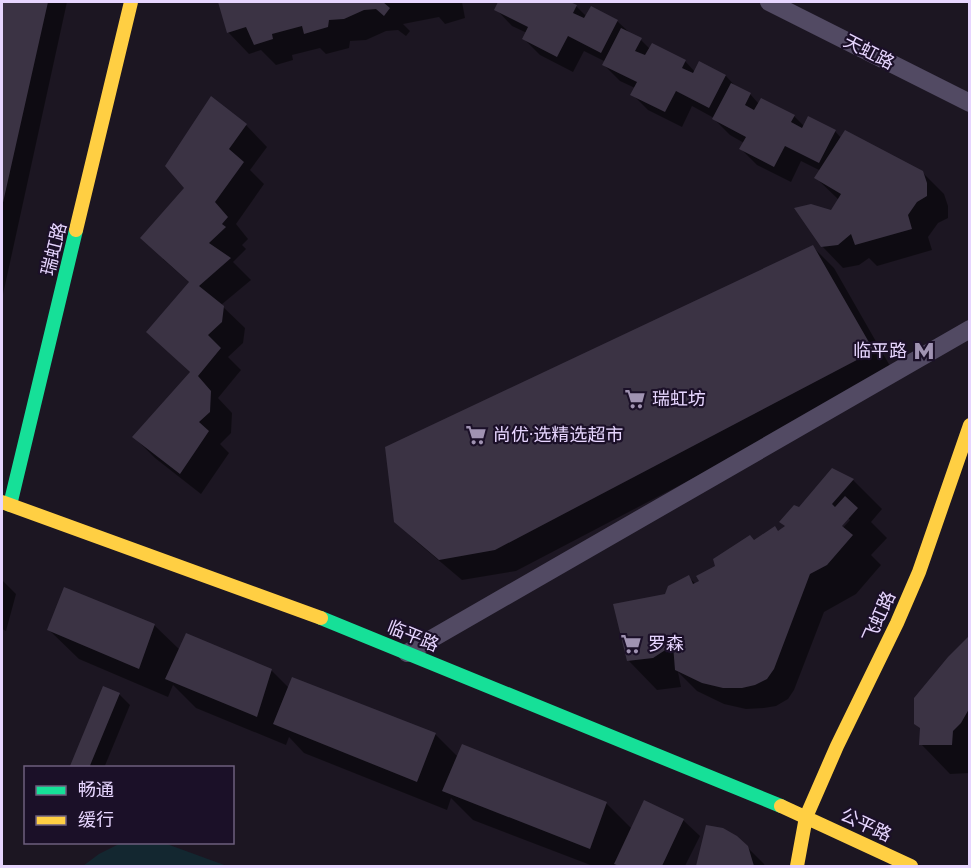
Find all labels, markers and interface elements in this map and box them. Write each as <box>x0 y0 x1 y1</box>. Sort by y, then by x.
street label: 天虹路 <box>840 30 898 73</box>
street label: 瑞虹路 <box>37 220 70 278</box>
metro station icon: 临平路 <box>912 339 936 363</box>
place label: 临平路 <box>853 340 907 361</box>
supermarket icon: 瑞虹坊 <box>623 387 647 411</box>
place label: 瑞虹坊 <box>652 388 706 409</box>
supermarket icon: 尚优·选精选超市 <box>464 423 488 447</box>
place label: 尚优·选精选超市 <box>493 424 623 445</box>
street label: 飞虹路 <box>858 588 899 646</box>
street label: 临平路 <box>384 616 442 655</box>
supermarket icon: 罗森 <box>619 632 643 656</box>
place label: 罗森 <box>648 633 684 654</box>
legend <box>24 766 234 844</box>
text: 畅通 <box>78 779 114 800</box>
street label: 公平路 <box>837 804 895 845</box>
text: 缓行 <box>78 809 114 830</box>

